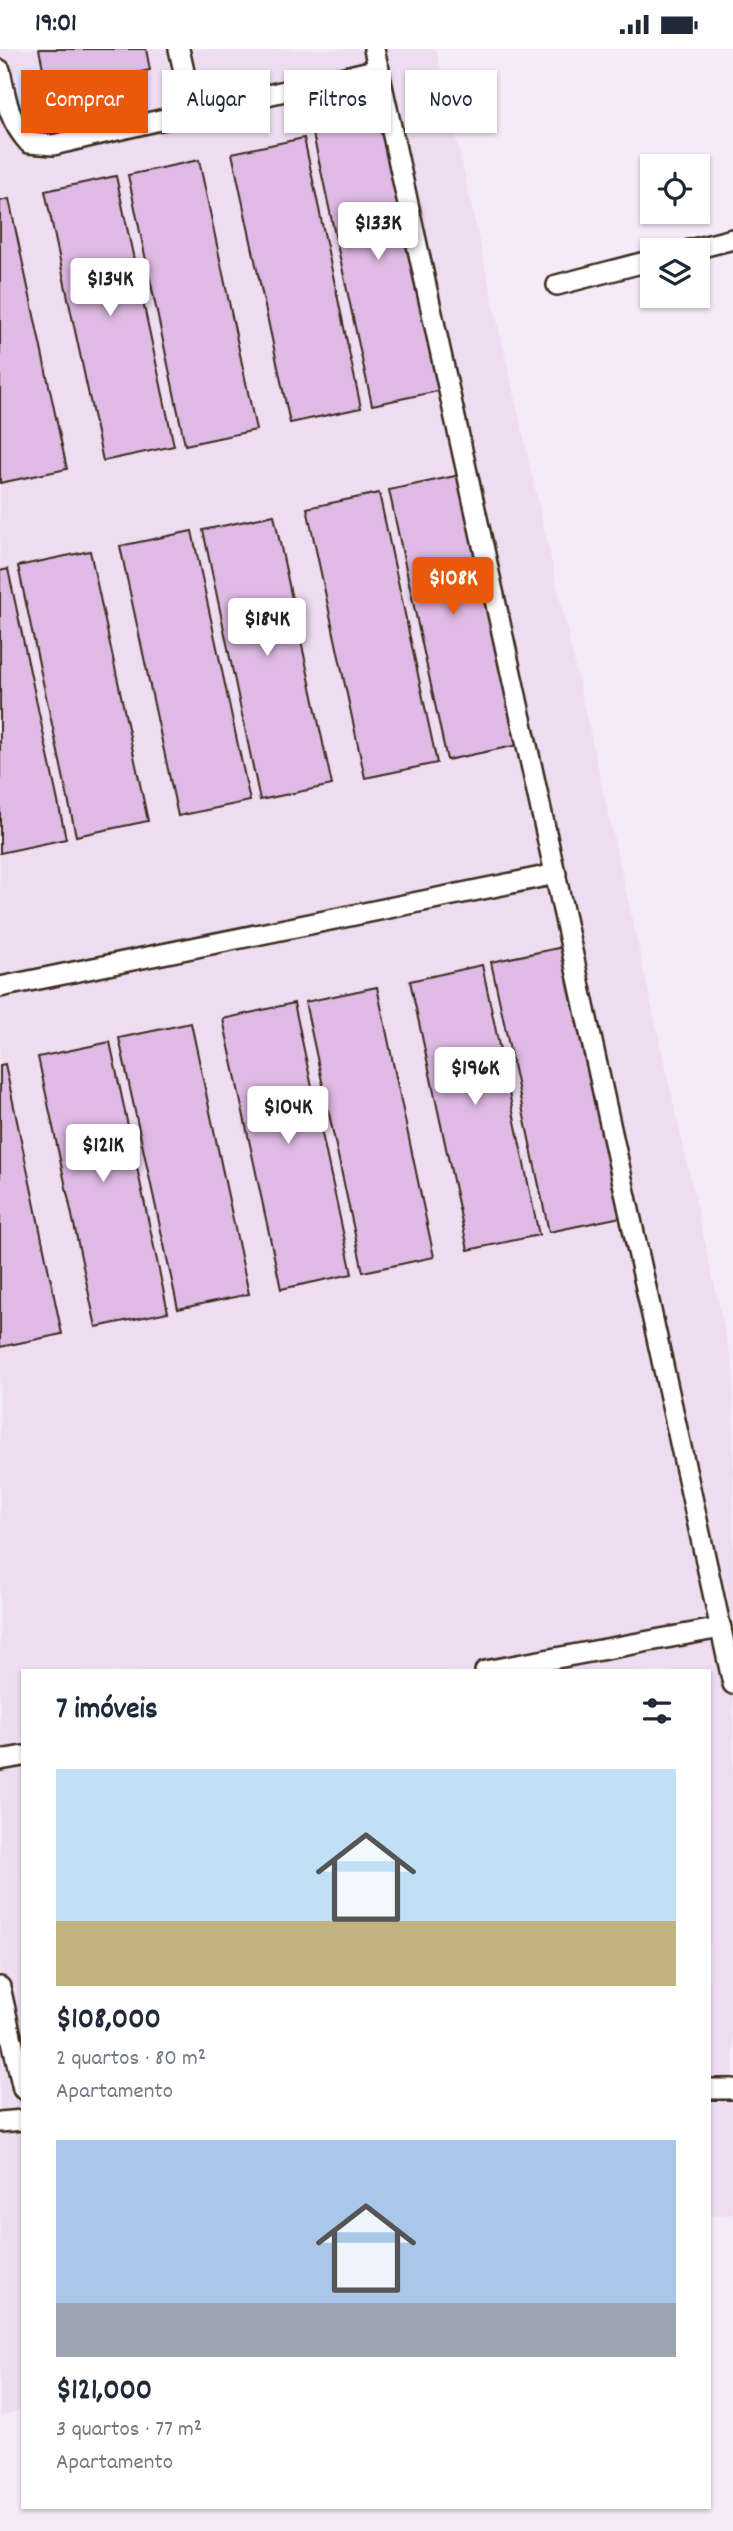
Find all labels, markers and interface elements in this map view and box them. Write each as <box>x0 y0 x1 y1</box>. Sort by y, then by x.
text: 19:01 <box>35 6 77 43</box>
chip: Comprar <box>21 70 148 133</box>
chip: Alugar <box>162 70 270 133</box>
chip: Filtros <box>284 70 391 133</box>
chip: Novo <box>405 70 497 133</box>
map controls <box>640 154 710 308</box>
button: locate <box>640 154 710 224</box>
pin: $133K <box>329 203 427 262</box>
text: $133K <box>354 208 402 241</box>
button: layers <box>640 238 710 308</box>
pin: $134K <box>61 259 159 318</box>
text: $134K <box>86 264 134 297</box>
pin: $108K <box>404 557 502 617</box>
text: $108K <box>428 563 478 596</box>
pin: $184K <box>218 599 316 658</box>
text: $184K <box>244 604 290 637</box>
pin: $196K <box>426 1047 524 1107</box>
text: $196K <box>450 1053 500 1086</box>
pin: $104K <box>239 1087 337 1146</box>
text: $104K <box>263 1092 313 1125</box>
pin: $121K <box>54 1125 152 1184</box>
text: $121K <box>82 1130 124 1163</box>
text: 7 imóveis <box>56 1690 158 1733</box>
icon: filters <box>638 1692 676 1730</box>
icon: home <box>303 1814 429 1940</box>
text: $108,000 <box>56 2000 161 2043</box>
text: 2 quartos · 80 m² <box>56 2043 206 2076</box>
text: Apartamento <box>56 2076 173 2109</box>
icon: home <box>303 2185 429 2311</box>
text: $121,000 <box>56 2371 152 2414</box>
text: 3 quartos · 77 m² <box>56 2414 202 2447</box>
text: Apartamento <box>56 2447 173 2480</box>

